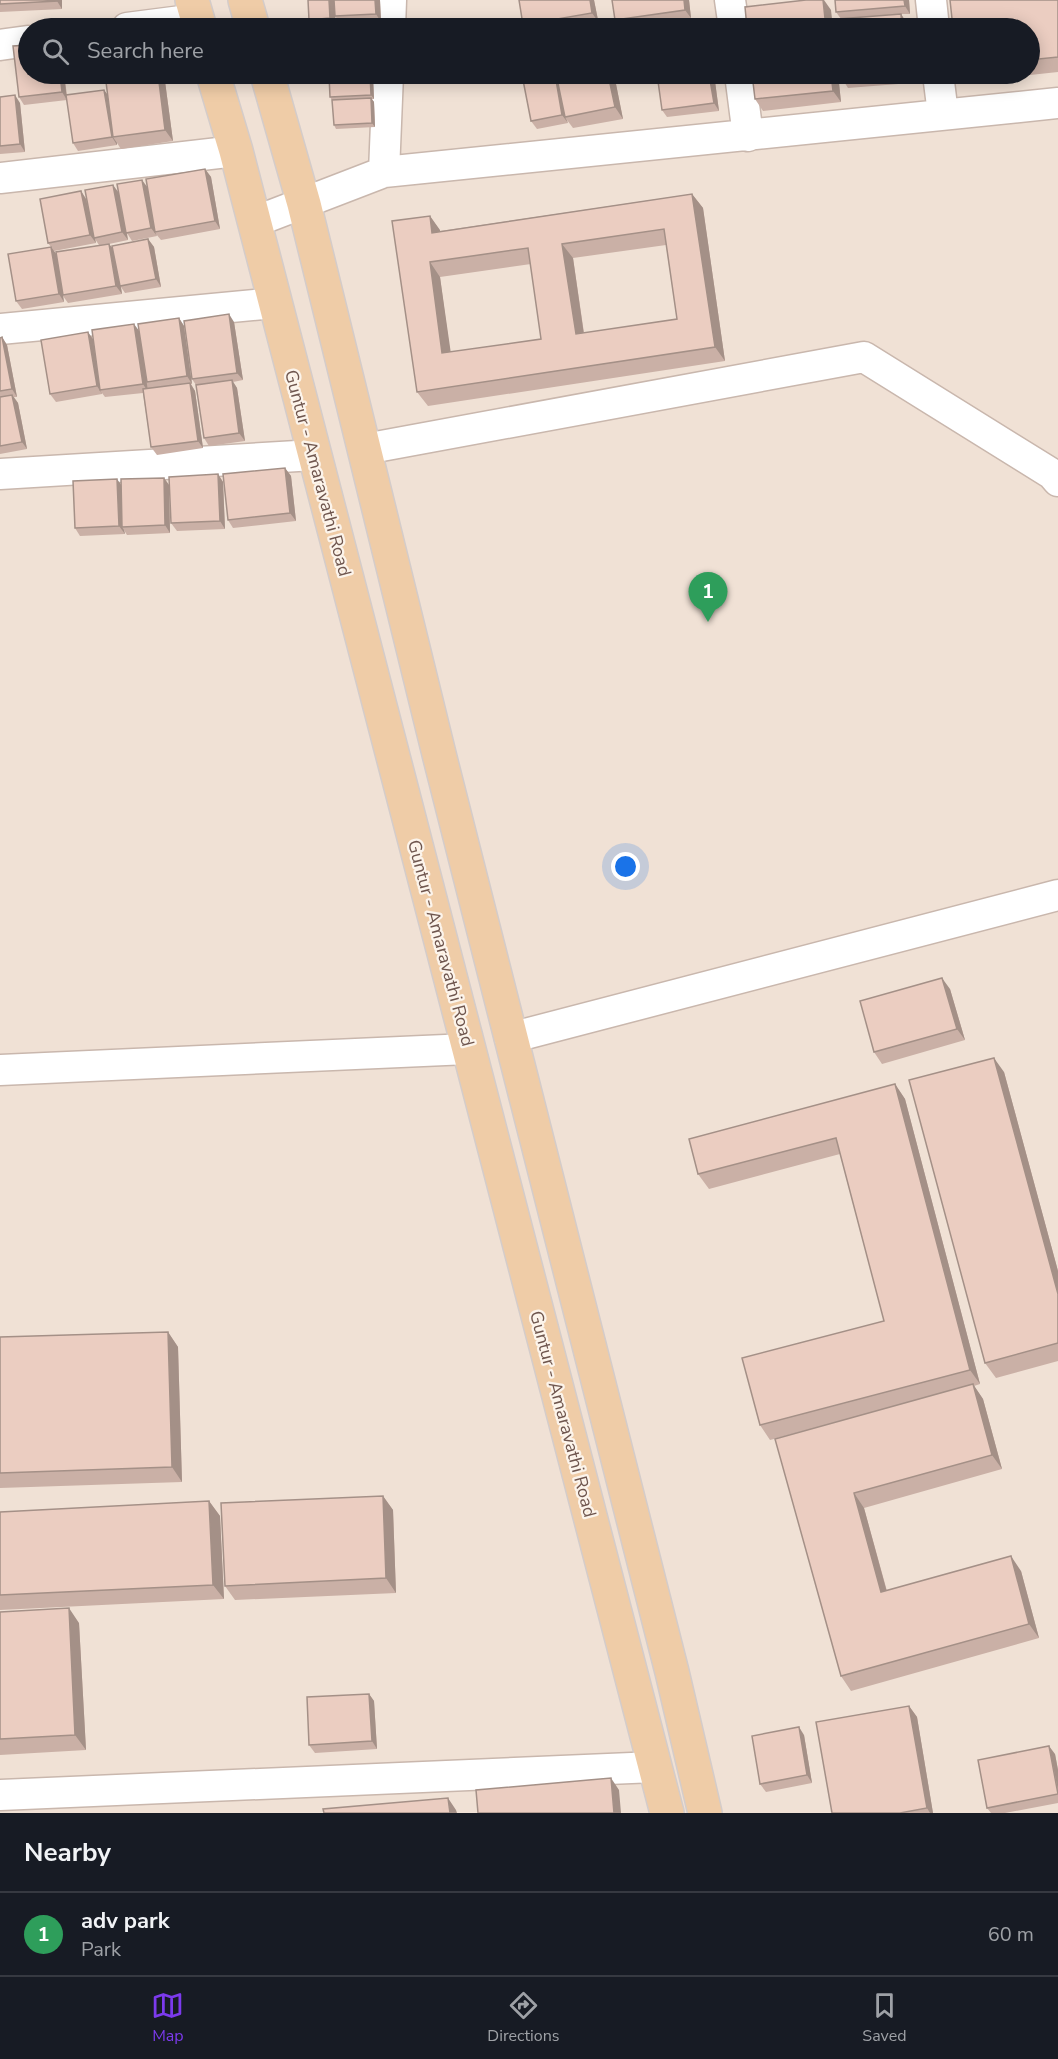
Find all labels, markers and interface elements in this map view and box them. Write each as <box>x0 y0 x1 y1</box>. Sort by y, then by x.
search box <box>18 18 1040 84</box>
icon: search <box>39 35 72 68</box>
text: Search here <box>87 36 204 66</box>
street label: Guntur - Amaravathi Road <box>279 367 357 579</box>
pin: 1 <box>688 572 728 622</box>
street label: Guntur - Amaravathi Road <box>402 837 480 1049</box>
your location <box>611 852 640 881</box>
street label: Guntur - Amaravathi Road <box>524 1308 602 1520</box>
text: Nearby <box>24 1835 111 1870</box>
text: adv park <box>81 1906 169 1936</box>
text: 1 <box>38 1921 50 1948</box>
text: 60 m <box>988 1921 1034 1948</box>
text: Park <box>81 1936 121 1963</box>
tab: Map <box>151 1989 184 2047</box>
tab: Directions <box>487 1989 559 2047</box>
tab: Saved <box>862 1989 907 2047</box>

